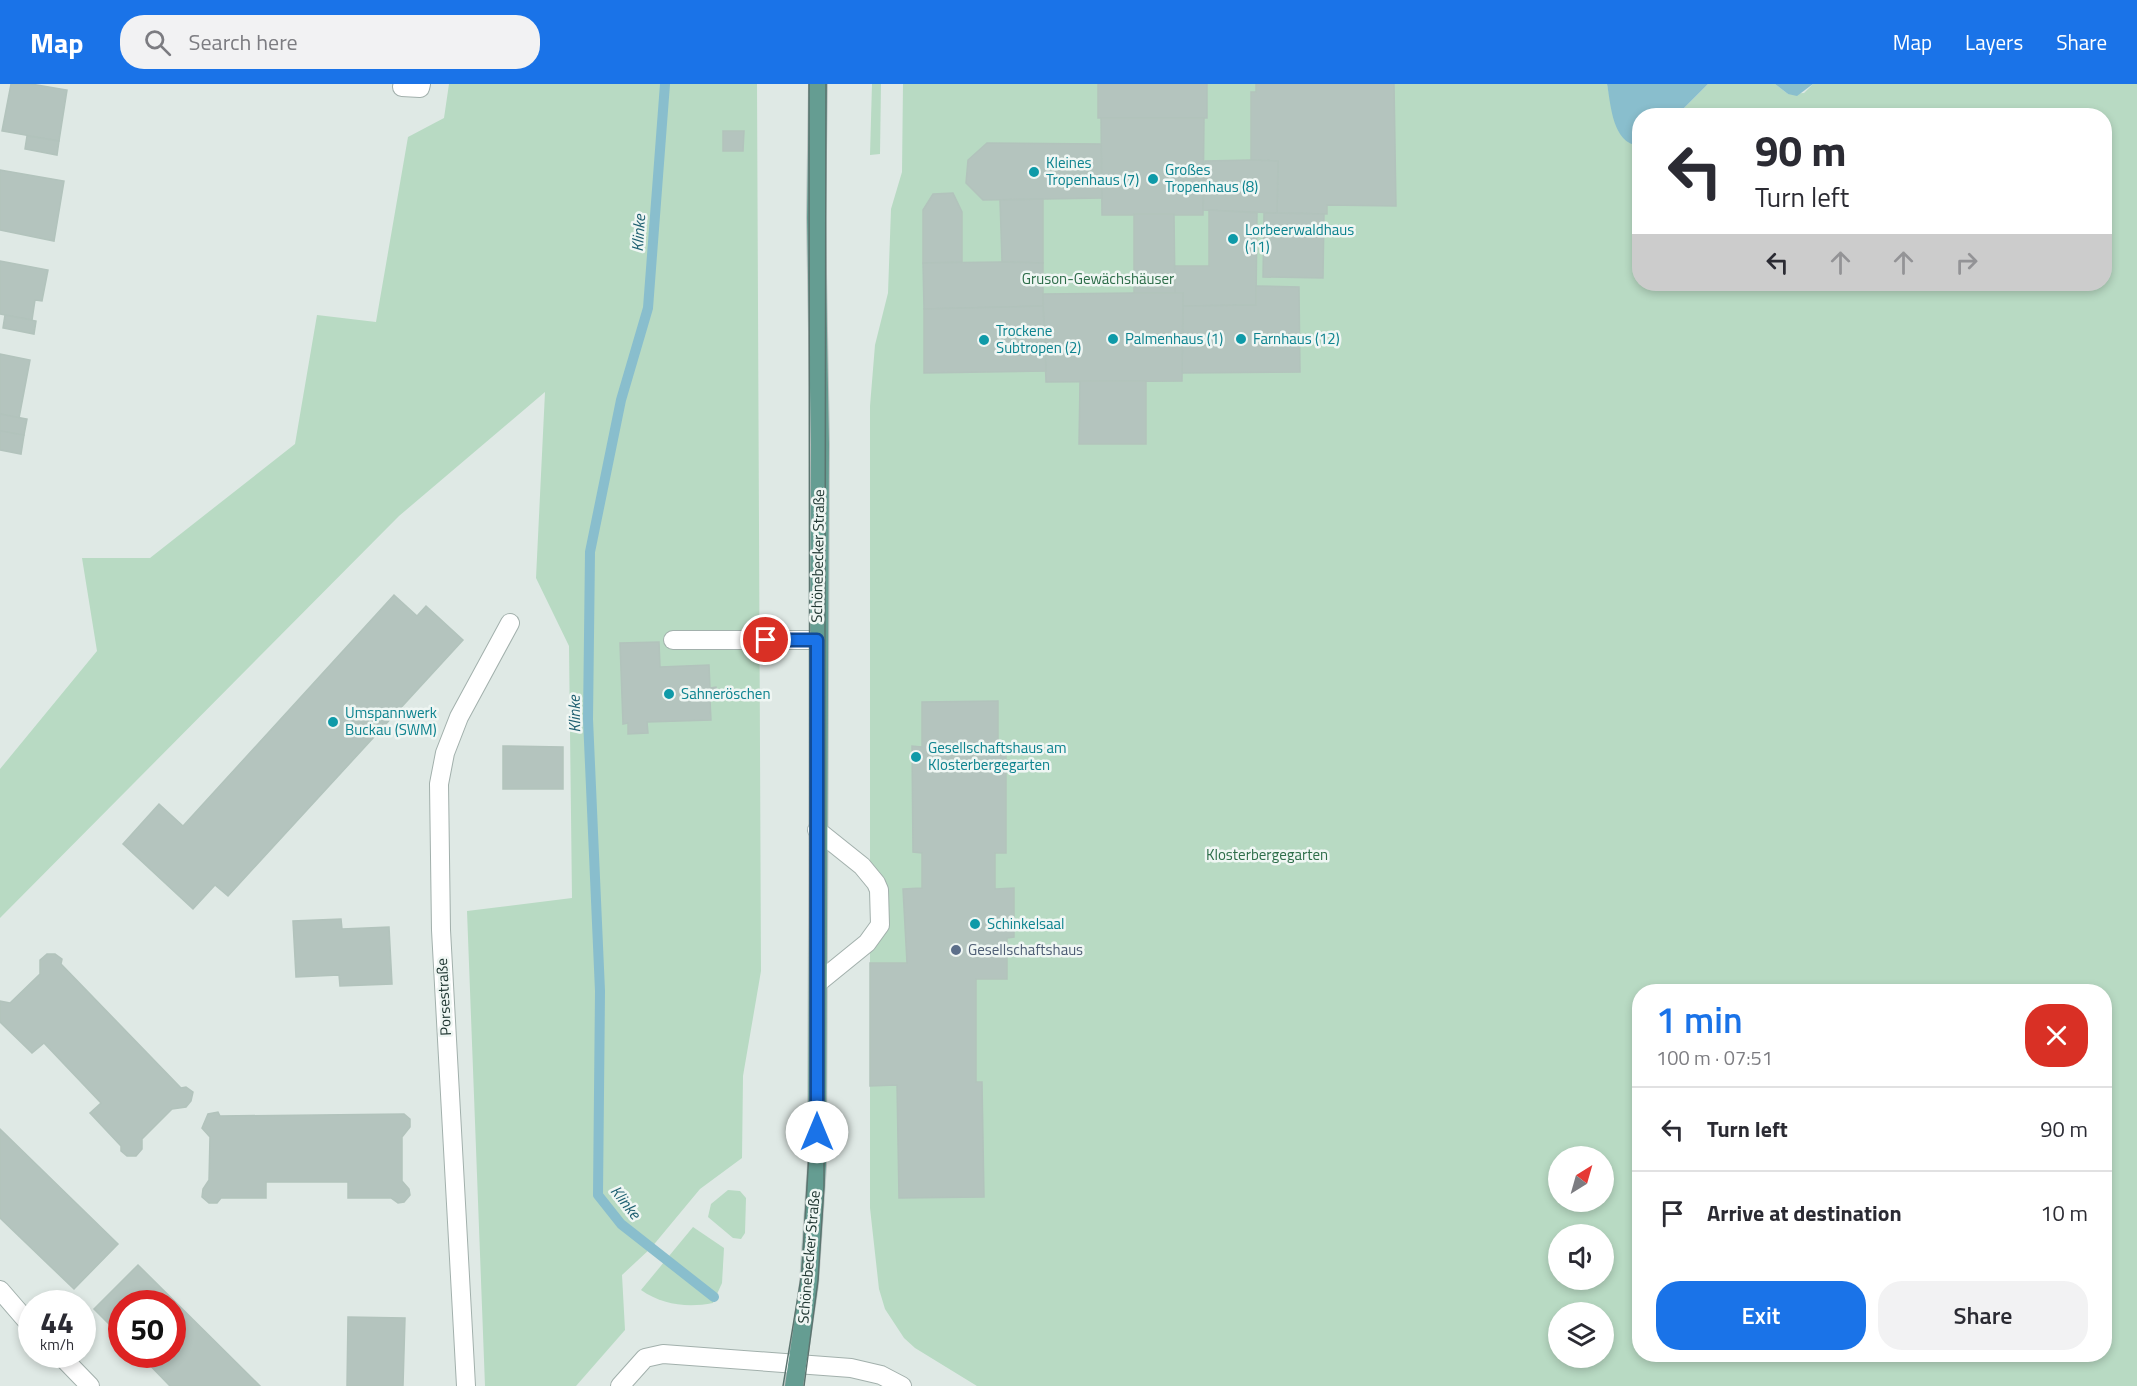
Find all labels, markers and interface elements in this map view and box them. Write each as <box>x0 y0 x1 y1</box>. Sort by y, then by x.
search box <box>120 15 540 69</box>
text: Map <box>30 21 84 64</box>
text: Search here <box>189 25 298 59</box>
icon: search <box>141 26 174 59</box>
text: Map <box>1893 26 1932 58</box>
text: Layers <box>1965 26 2023 58</box>
text: Share <box>2056 26 2107 58</box>
text: 90 m <box>1755 118 1847 182</box>
icon: left <box>1656 132 1734 210</box>
place label: Kleines Tropenhaus (7) <box>1046 151 1139 191</box>
place label: Großes Tropenhaus (8) <box>1165 158 1258 198</box>
marker: Kleines Tropenhaus (7) <box>1027 165 1041 179</box>
marker: Großes Tropenhaus (8) <box>1146 172 1160 186</box>
text: Turn left <box>1755 176 1849 217</box>
water label: Klinke <box>625 212 651 252</box>
place label: Lorbeerwaldhaus (11) <box>1245 218 1354 258</box>
marker: Lorbeerwaldhaus (11) <box>1226 232 1240 246</box>
icon: left <box>1761 246 1794 279</box>
icon: ahead <box>1824 246 1857 279</box>
icon: ahead <box>1887 246 1920 279</box>
icon: right <box>1950 246 1983 279</box>
park label: Gruson-Gewächshäuser <box>1022 267 1174 290</box>
place label: Trockene Subtropen (2) <box>996 319 1081 359</box>
place label: Palmenhaus (1) <box>1125 327 1223 350</box>
place label: Farnhaus (12) <box>1253 327 1340 350</box>
marker: Palmenhaus (1) <box>1106 332 1120 346</box>
marker: Farnhaus (12) <box>1234 332 1248 346</box>
marker: Trockene Subtropen (2) <box>977 333 991 347</box>
street label: Schönebecker Straße <box>805 489 830 623</box>
pin <box>740 614 791 665</box>
icon: arrive <box>749 623 782 656</box>
place label: Sahneröschen <box>681 682 771 705</box>
marker: Sahneröschen <box>662 687 676 701</box>
water label: Klinke <box>562 694 586 733</box>
place label: Umspannwerk Buckau (SWM) <box>345 701 437 741</box>
marker: Umspannwerk Buckau (SWM) <box>326 715 340 729</box>
place label: Gesellschaftshaus am Klosterbergegarten <box>928 736 1066 776</box>
marker: Gesellschaftshaus am Klosterbergegarten <box>909 750 923 764</box>
park label: Klosterbergegarten <box>1206 843 1328 866</box>
place label: Schinkelsaal <box>987 912 1065 935</box>
marker: Schinkelsaal <box>968 917 982 931</box>
place label: Gesellschaftshaus <box>968 938 1083 961</box>
marker: Gesellschaftshaus <box>949 943 963 957</box>
street label: Porsestraße <box>430 958 457 1036</box>
text: 1 min <box>1656 992 1743 1047</box>
button: close <box>2025 1004 2088 1067</box>
text: 100 m · 07:51 <box>1656 1042 1773 1073</box>
position arrow <box>785 1100 849 1164</box>
text: Turn left <box>1707 1112 1788 1146</box>
text: 90 m <box>2040 1112 2088 1146</box>
icon: left <box>1656 1113 1689 1146</box>
north arrow <box>1548 1146 1614 1212</box>
map controls <box>1548 1146 1614 1368</box>
water label: Klinke <box>605 1180 648 1225</box>
street label: Schönebecker Straße <box>791 1189 826 1324</box>
text: Arrive at destination <box>1707 1196 1902 1230</box>
text: 10 m <box>2040 1196 2088 1230</box>
icon: arrive <box>1656 1197 1689 1230</box>
button: sound <box>1548 1224 1614 1290</box>
button: Exit <box>1656 1281 1866 1350</box>
button: Share <box>1878 1281 2088 1350</box>
speed limit sign: 50 <box>108 1290 186 1368</box>
text: 44 <box>40 1299 74 1345</box>
button: layers <box>1548 1302 1614 1368</box>
text: km/h <box>40 1333 74 1356</box>

